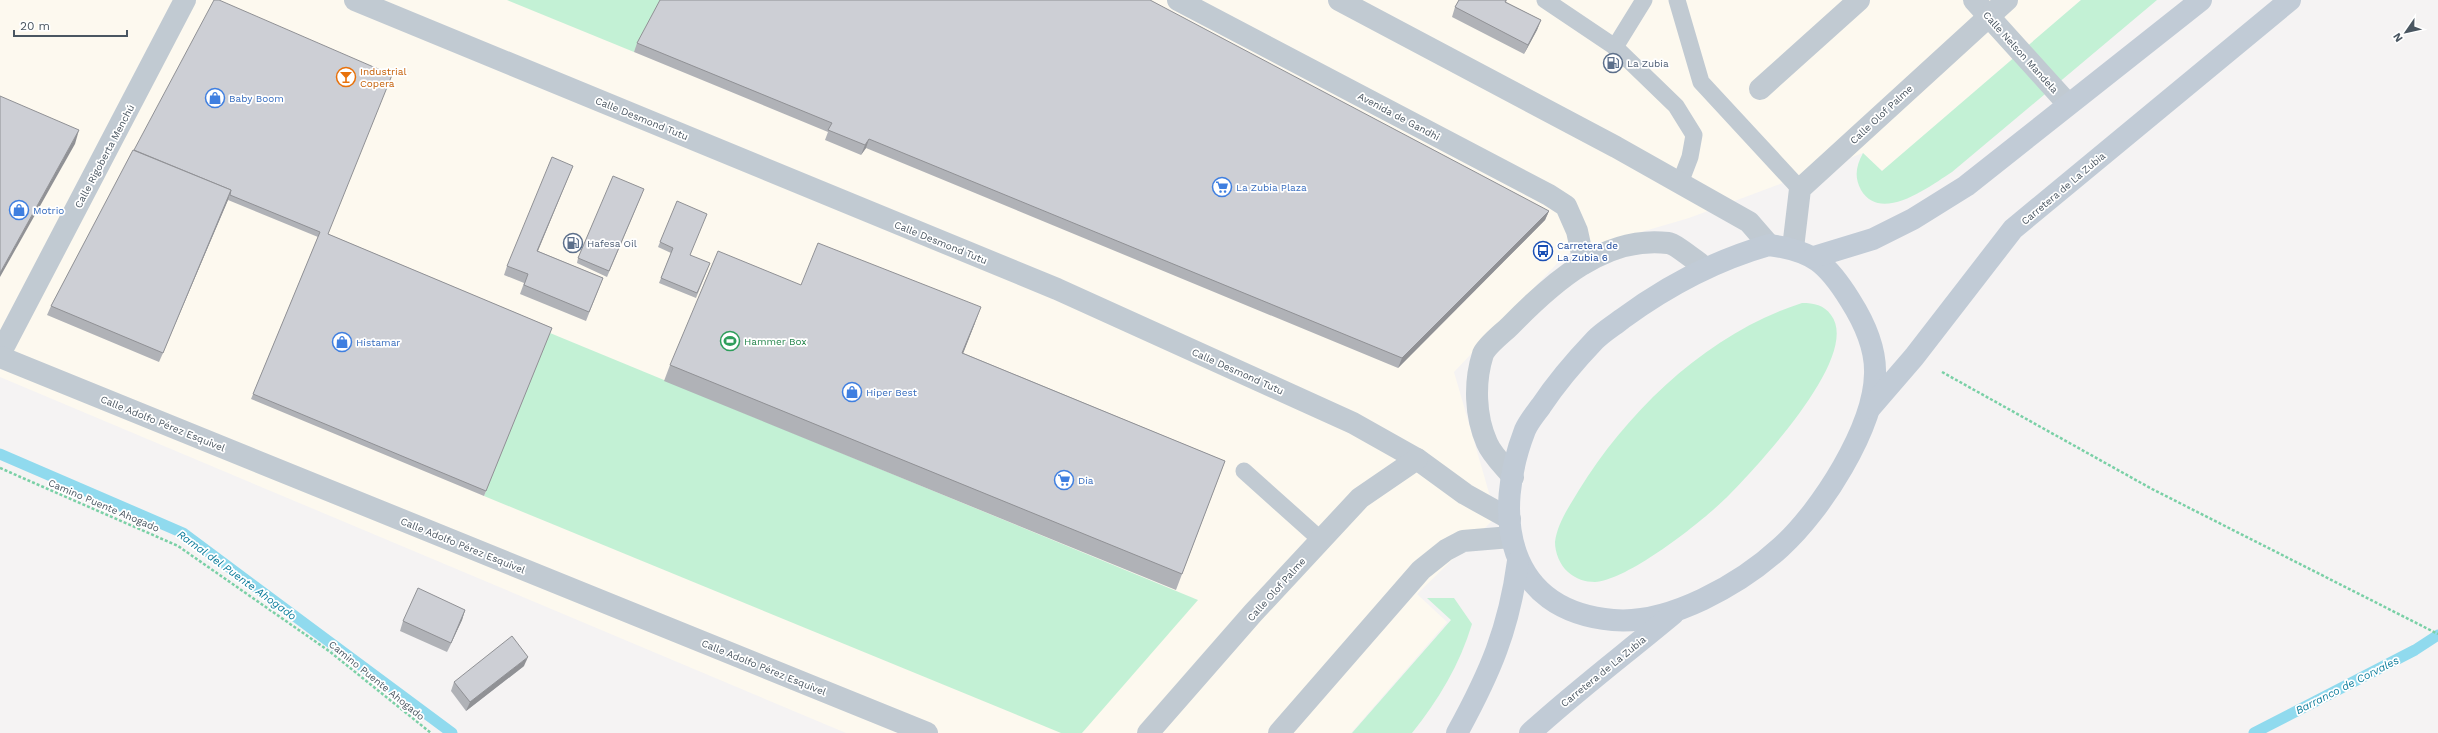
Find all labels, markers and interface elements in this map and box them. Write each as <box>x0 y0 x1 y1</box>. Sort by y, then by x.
street label: Calle Nelson Mandela <box>1981 9 2060 96</box>
scale bar <box>14 12 127 38</box>
north arrow <box>2386 12 2426 52</box>
text: 20 m <box>20 19 50 33</box>
text: N <box>2390 30 2406 44</box>
fuel station icon: La Zubia <box>1602 52 1624 74</box>
place label: La Zubia <box>1627 58 1669 69</box>
bar icon: Industrial Copera <box>335 66 357 88</box>
place label: Industrial Copera <box>360 66 406 89</box>
street label: Calle Olof Palme <box>1848 82 1915 146</box>
shop icon: Baby Boom <box>204 87 226 109</box>
street label: Avenida de Gandhi <box>1356 90 1441 143</box>
place label: Baby Boom <box>229 93 284 104</box>
street label: Calle Desmond Tutu <box>594 95 690 142</box>
street label: Calle Rigoberta Menchú <box>72 103 136 210</box>
street label: Carretera de La Zubia <box>2019 150 2108 227</box>
supermarket icon: La Zubia Plaza <box>1211 176 1233 198</box>
place label: La Zubia Plaza <box>1236 182 1307 193</box>
shop icon: Motrio <box>8 199 30 221</box>
place label: Motrio <box>33 205 64 216</box>
street label: Calle Desmond Tutu <box>893 219 989 266</box>
fuel station icon: Hafesa Oil <box>562 232 584 254</box>
place label: Hafesa Oil <box>587 238 637 249</box>
bus stop icon: Carretera de La Zubia 6 <box>1532 240 1554 262</box>
place label: Carretera de La Zubia 6 <box>1557 240 1618 263</box>
sports icon: Hammer Box <box>719 330 741 352</box>
shop icon: Histamar <box>331 331 353 353</box>
place label: Hammer Box <box>744 336 807 347</box>
place label: Histamar <box>356 337 400 348</box>
street label: Calle Desmond Tutu <box>1190 346 1285 397</box>
shop icon: Hiper Best <box>841 381 863 403</box>
place label: Hiper Best <box>866 387 918 398</box>
street label: Calle Adolfo Pérez Esquivel <box>99 393 227 454</box>
supermarket icon: Dia <box>1053 469 1075 491</box>
place label: Dia <box>1078 475 1094 486</box>
street label: Camino Puente Ahogado <box>47 477 161 534</box>
street label: Calle Adolfo Pérez Esquivel <box>399 515 527 576</box>
water label: Ramal del Puente Ahogado <box>175 528 299 623</box>
street label: Calle Olof Palme <box>1245 555 1308 623</box>
street label: Carretera de La Zubia <box>1559 634 1648 709</box>
street label: Calle Adolfo Pérez Esquivel <box>700 637 828 698</box>
street label: Camino Puente Ahogado <box>327 639 427 722</box>
water label: Barranco de Corvales <box>2293 654 2401 717</box>

